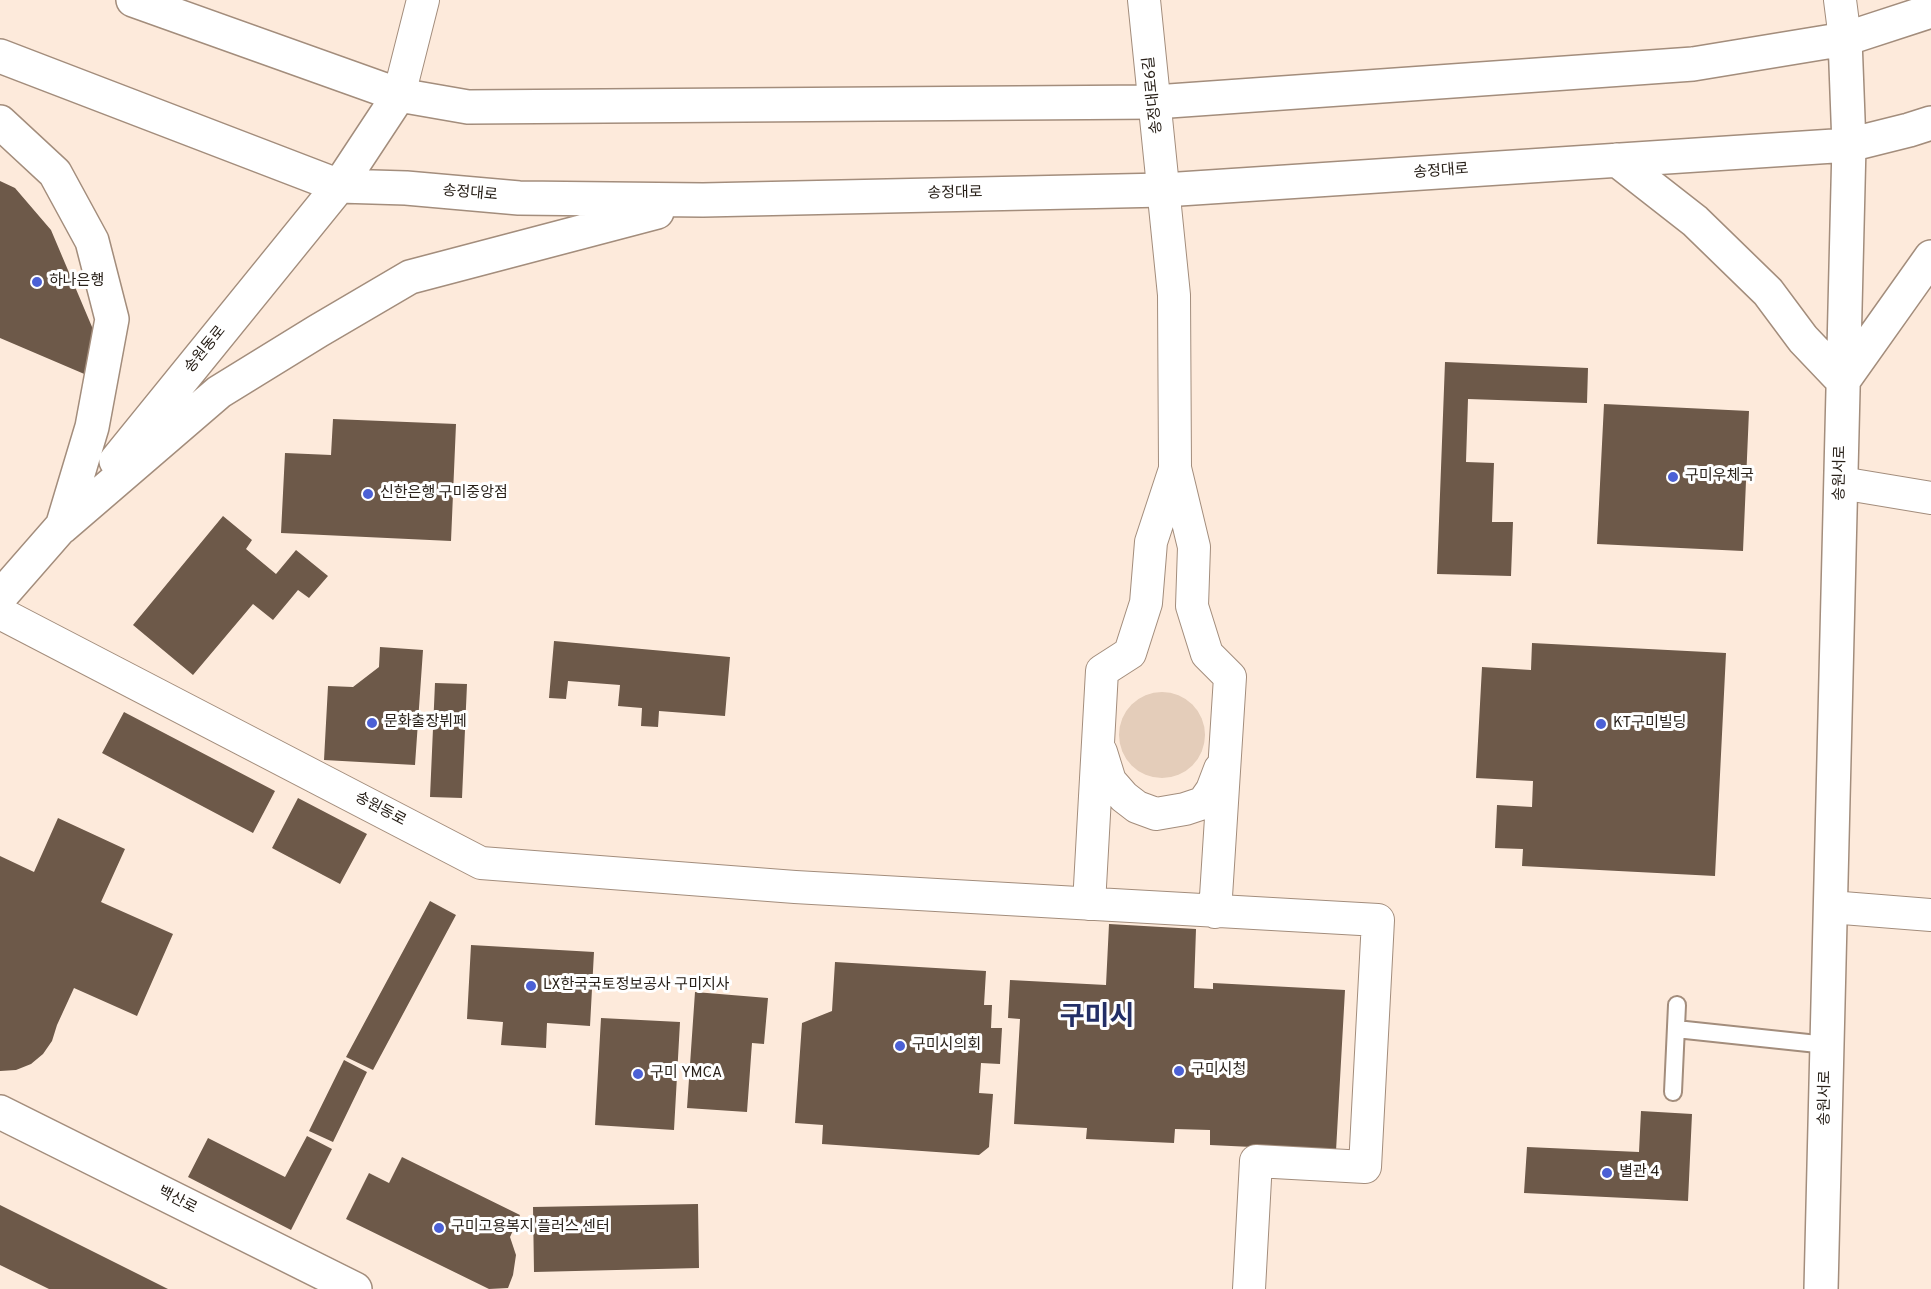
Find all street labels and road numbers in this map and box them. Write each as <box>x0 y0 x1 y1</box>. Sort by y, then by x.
street label: 송정대로6길 <box>1141 55 1167 135</box>
street label: 송정대로 <box>1413 161 1469 183</box>
street label: 송정대로 <box>442 183 498 205</box>
street label: 송정대로 <box>927 185 983 203</box>
street label: 송원동로 <box>182 323 230 377</box>
street label: 송원서로 <box>1832 445 1850 501</box>
street label: 송원동로 <box>351 789 409 831</box>
street label: 송원서로 <box>1817 1070 1835 1126</box>
street label: 백산로 <box>154 1184 200 1218</box>

